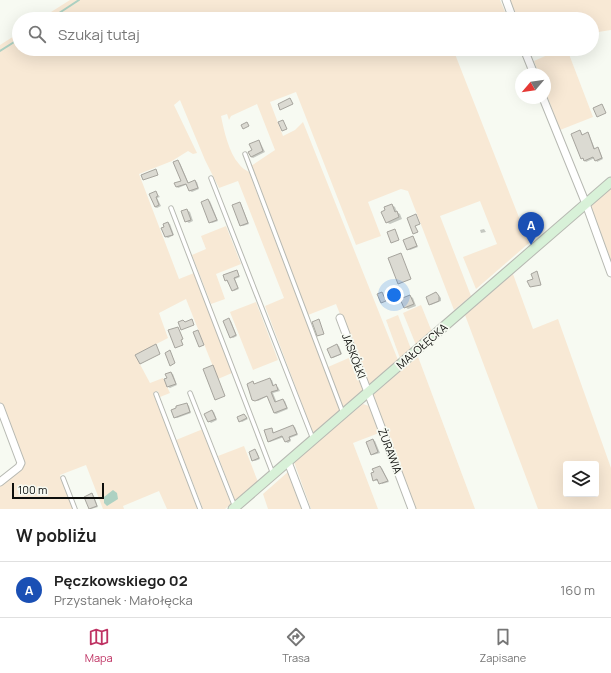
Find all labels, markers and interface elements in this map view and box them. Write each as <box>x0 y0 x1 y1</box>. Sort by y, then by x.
search box <box>12 12 599 56</box>
icon: search <box>26 23 48 45</box>
text: Szukaj tutaj <box>58 24 140 45</box>
north arrow <box>515 68 551 104</box>
pin: A <box>518 212 544 245</box>
your location <box>384 285 404 305</box>
street label: MAŁOŁĘCKA <box>393 319 450 372</box>
street label: JASKÓŁKI <box>339 331 370 381</box>
street label: ŻURAWIA <box>375 426 406 476</box>
map controls <box>563 461 599 497</box>
button: layers <box>563 461 599 497</box>
scale bar <box>12 481 104 500</box>
text: 100 m <box>18 482 47 497</box>
text: W pobliżu <box>16 524 97 547</box>
text: Pęczkowskiego 02 <box>54 570 188 591</box>
text: A <box>25 581 33 599</box>
text: 160 m <box>560 581 595 599</box>
text: Przystanek · Małołęcka <box>54 591 193 609</box>
tab: Mapa <box>85 626 113 665</box>
tab: Trasa <box>282 626 310 665</box>
tab: Zapisane <box>479 626 526 665</box>

